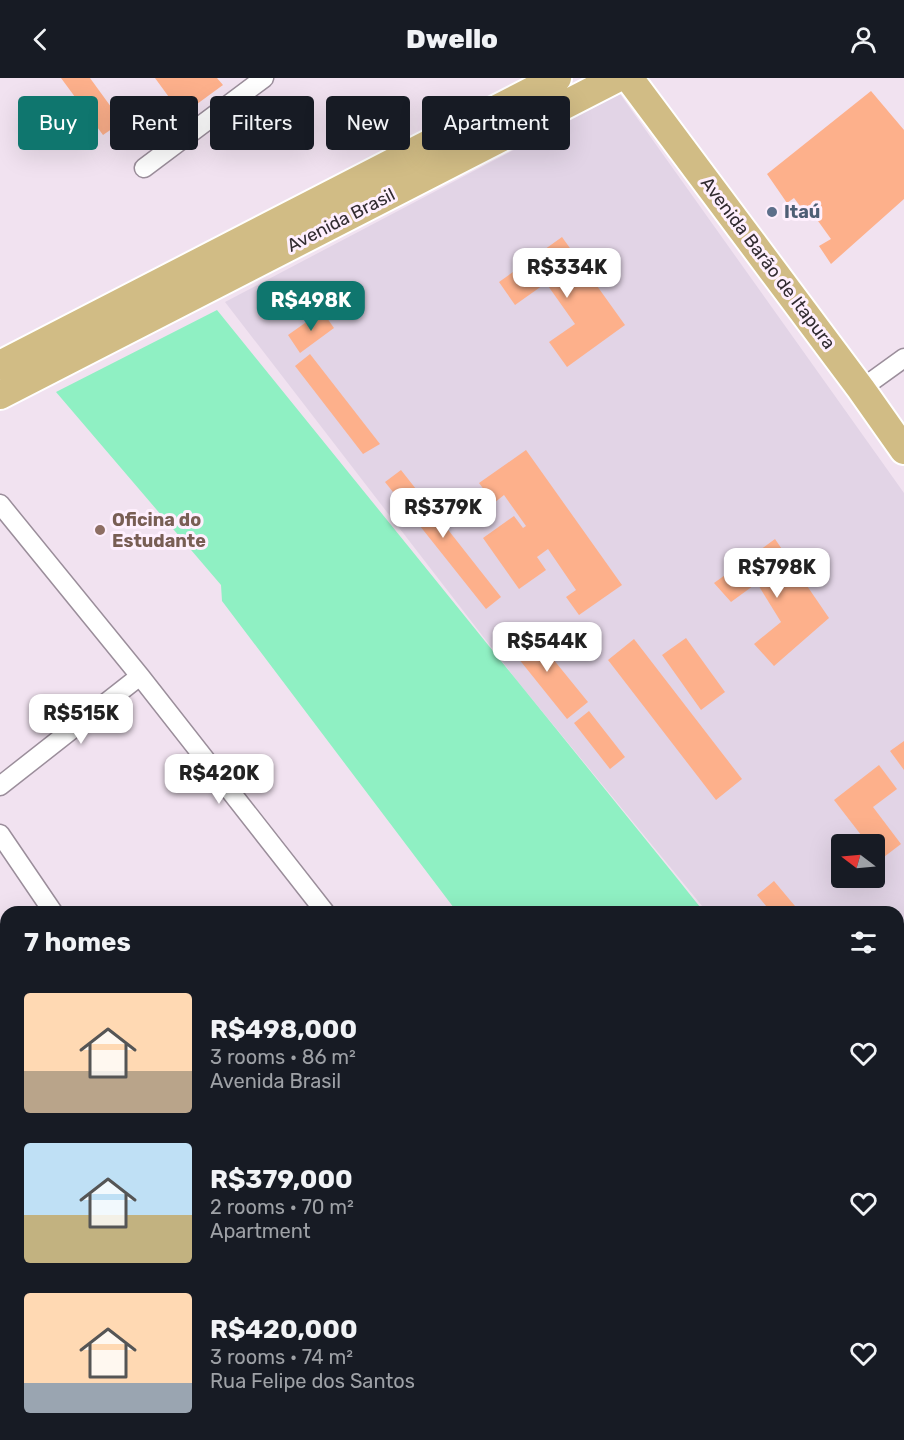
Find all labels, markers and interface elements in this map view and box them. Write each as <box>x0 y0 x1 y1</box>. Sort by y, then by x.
icon: back <box>24 23 57 56</box>
text: Dwello <box>406 23 498 55</box>
icon: person <box>847 23 880 56</box>
chip: Buy <box>18 96 98 150</box>
chip: Rent <box>110 96 198 150</box>
chip: Filters <box>210 96 314 150</box>
chip: New <box>326 96 410 150</box>
chip: Apartment <box>422 96 570 150</box>
street label: Avenida Barão de Itapura <box>696 172 840 354</box>
street label: Avenida Brasil <box>283 183 399 257</box>
place label: Itaú <box>784 201 820 223</box>
marker: Itaú <box>765 205 779 219</box>
pin: R$334K <box>518 248 616 299</box>
text: R$334K <box>527 255 607 279</box>
pin: R$498K <box>262 281 360 332</box>
text: R$498K <box>271 288 351 312</box>
pin: R$379K <box>394 488 492 539</box>
text: R$379K <box>404 495 482 519</box>
place label: Oficina do Estudante <box>112 509 206 552</box>
marker: Oficina do Estudante <box>93 523 107 537</box>
pin: R$798K <box>728 548 826 599</box>
text: R$798K <box>738 555 816 579</box>
pin: R$544K <box>498 622 596 673</box>
text: R$544K <box>507 629 587 653</box>
pin: R$515K <box>32 694 130 745</box>
text: R$515K <box>43 701 119 725</box>
pin: R$420K <box>170 754 268 805</box>
text: R$420K <box>179 761 259 785</box>
north arrow <box>831 834 885 888</box>
map controls <box>831 834 885 888</box>
icon: filters <box>847 926 880 959</box>
text: 7 homes <box>24 927 131 958</box>
text: R$498,000 <box>210 1014 357 1045</box>
icon: home <box>72 1017 144 1089</box>
icon: heart <box>847 1037 880 1070</box>
text: 3 rooms · 86 m² <box>210 1045 356 1069</box>
text: Avenida Brasil <box>210 1069 341 1093</box>
text: R$379,000 <box>210 1164 353 1195</box>
icon: home <box>72 1167 144 1239</box>
icon: heart <box>847 1187 880 1220</box>
text: 2 rooms · 70 m² <box>210 1195 354 1219</box>
text: Apartment <box>210 1219 311 1243</box>
text: R$420,000 <box>210 1314 358 1345</box>
icon: home <box>72 1317 144 1389</box>
icon: heart <box>847 1337 880 1370</box>
text: 3 rooms · 74 m² <box>210 1345 353 1369</box>
text: Rua Felipe dos Santos <box>210 1369 415 1393</box>

